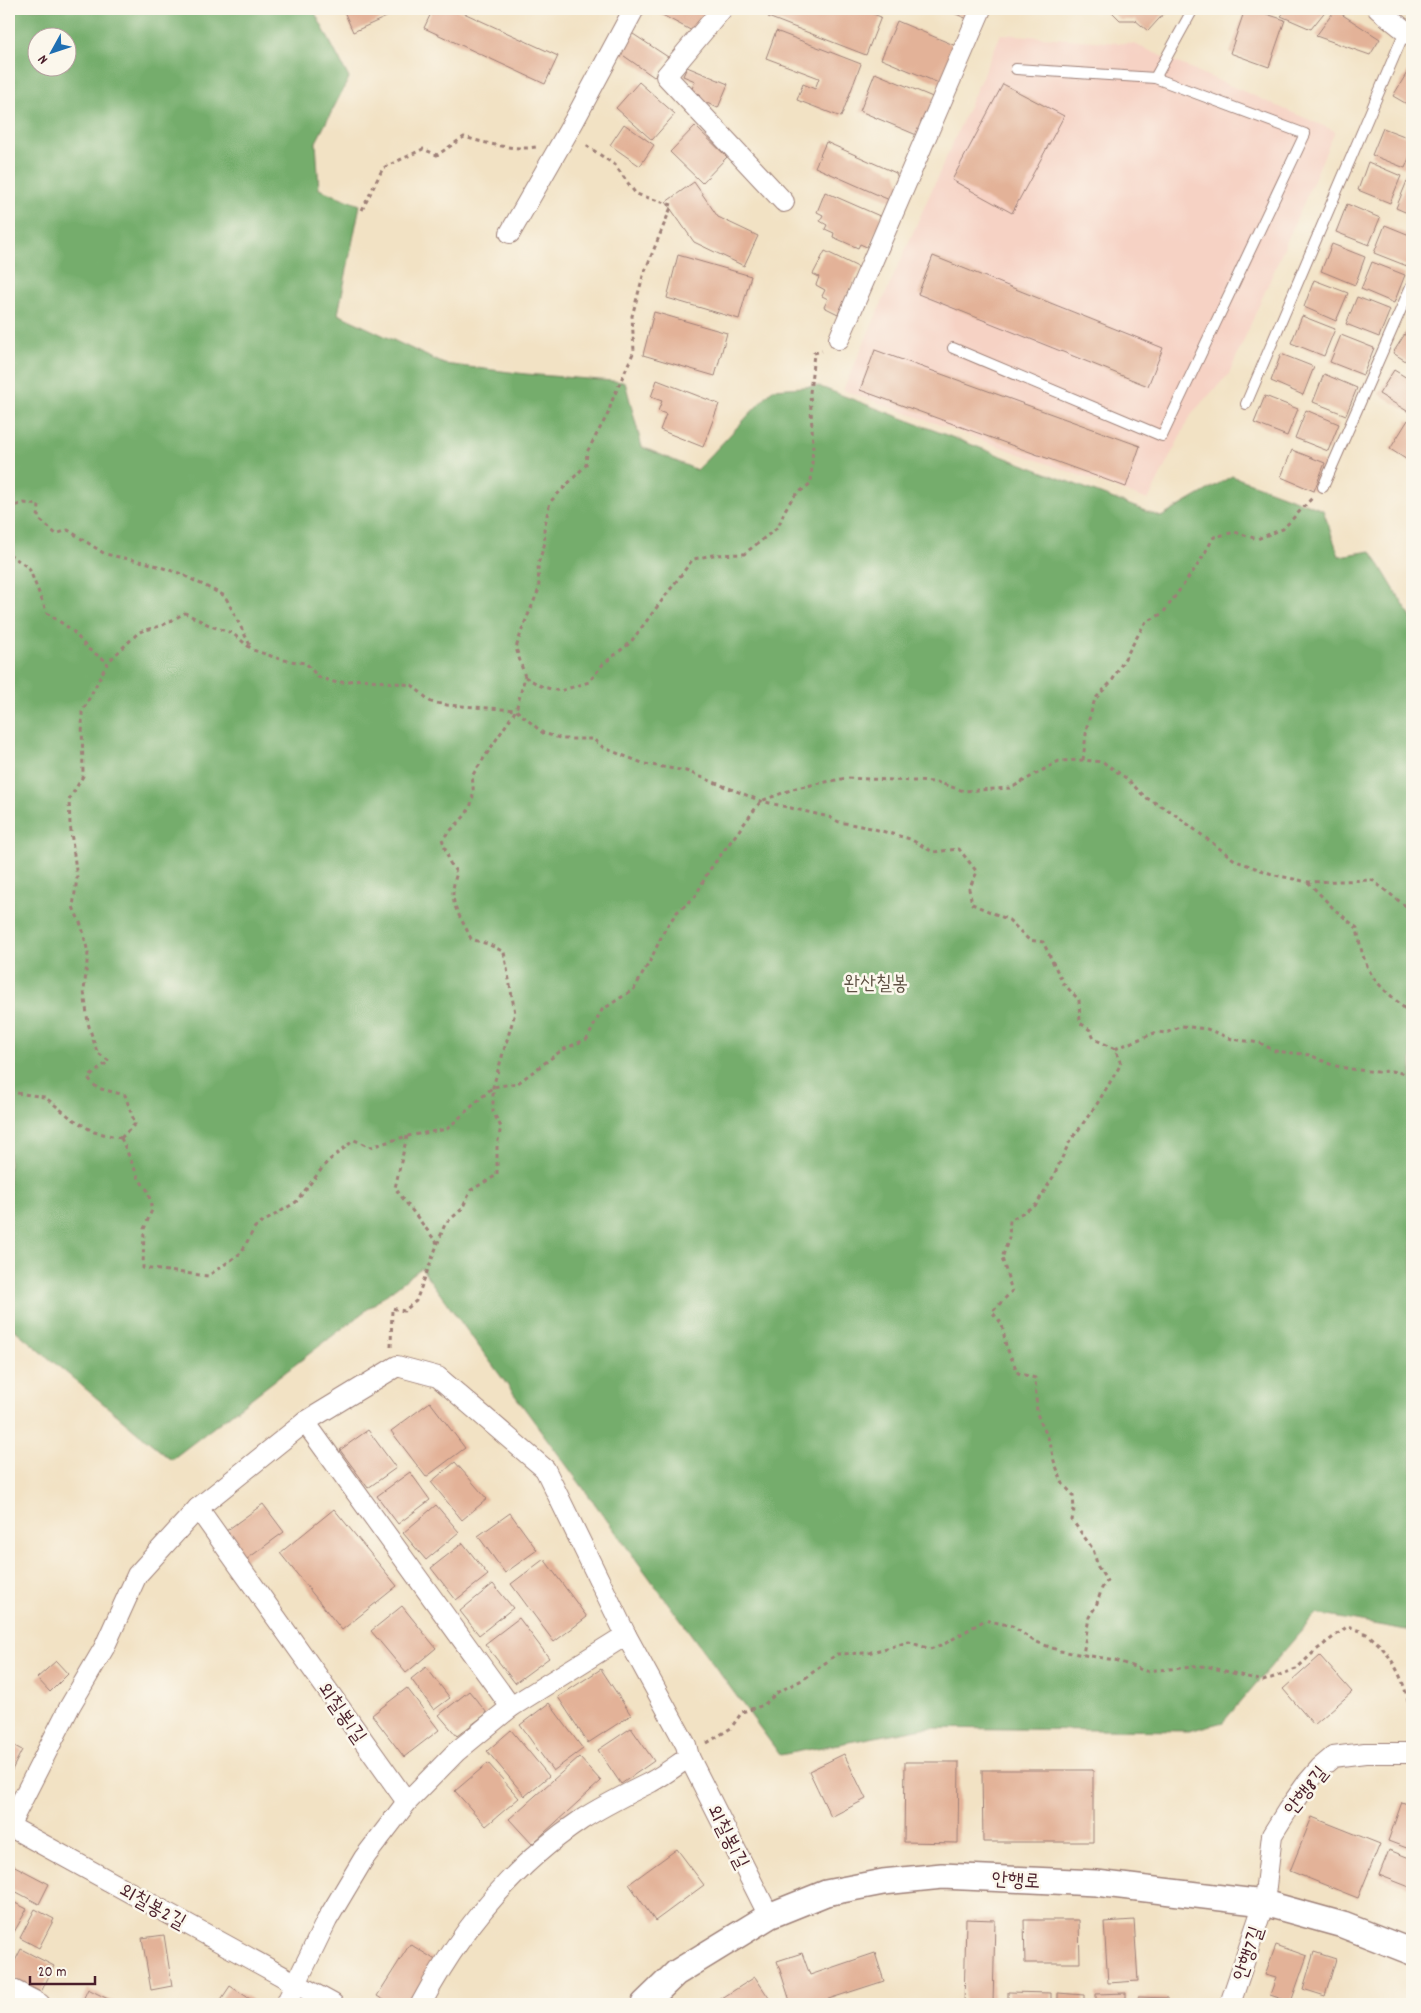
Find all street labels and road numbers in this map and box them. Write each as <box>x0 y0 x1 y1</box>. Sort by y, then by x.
street label: 외칠봉1길 <box>309 1678 372 1750</box>
street label: 안행8길 <box>1279 1761 1336 1823</box>
street label: 외칠봉1길 <box>698 1800 754 1874</box>
street label: 안행로 <box>991 1867 1041 1897</box>
street label: 외칠봉2길 <box>113 1878 190 1938</box>
street label: 안행7길 <box>1227 1923 1272 1985</box>

